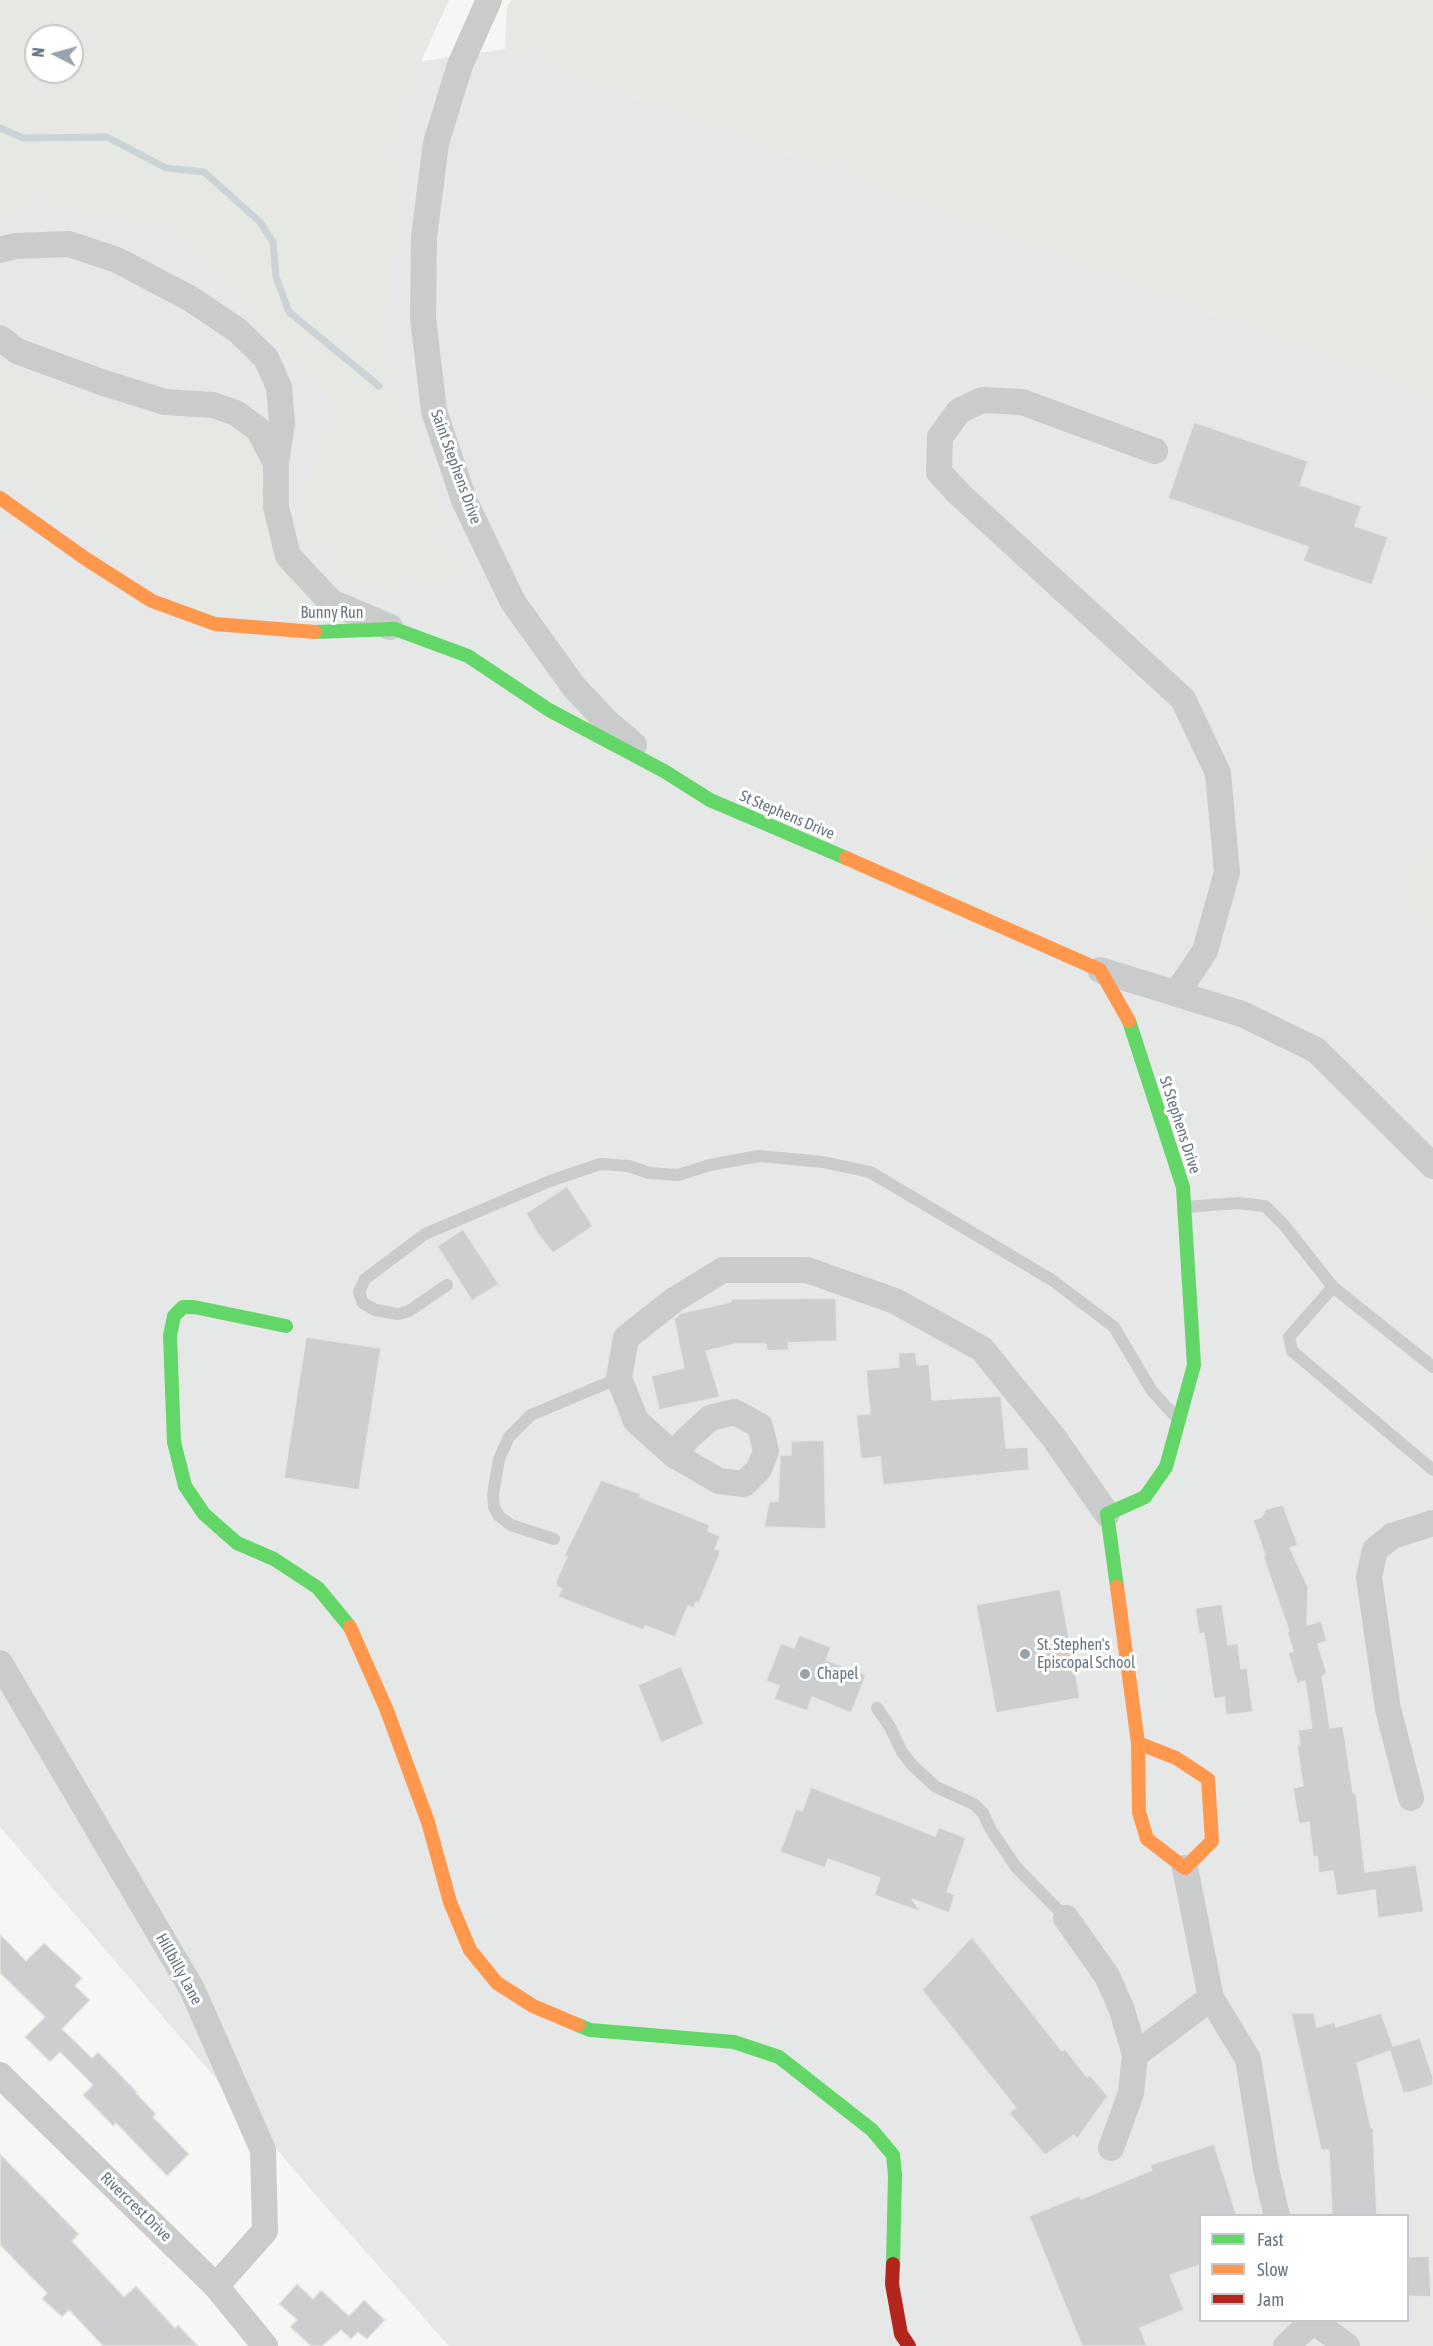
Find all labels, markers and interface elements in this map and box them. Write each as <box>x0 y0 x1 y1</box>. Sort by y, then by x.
north arrow <box>24 24 84 84</box>
text: N <box>29 47 48 58</box>
street label: Saint Stephens Drive <box>426 407 486 527</box>
street label: Bunny Run <box>300 603 364 623</box>
street label: St Stephens Drive <box>737 786 837 844</box>
street label: St Stephens Drive <box>1155 1074 1205 1176</box>
place label: St. Stephen's Episcopal School <box>1037 1635 1135 1673</box>
marker: St. Stephen's Episcopal School <box>1018 1647 1032 1661</box>
place label: Chapel <box>817 1664 858 1684</box>
marker: Chapel <box>798 1667 812 1681</box>
street label: Hillbilly Lane <box>152 1930 206 2008</box>
street label: Rivercrest Drive <box>96 2168 176 2246</box>
legend <box>1199 2214 1409 2322</box>
text: Fast <box>1257 2229 1284 2250</box>
text: Slow <box>1257 2259 1288 2280</box>
text: Jam <box>1257 2289 1284 2310</box>

